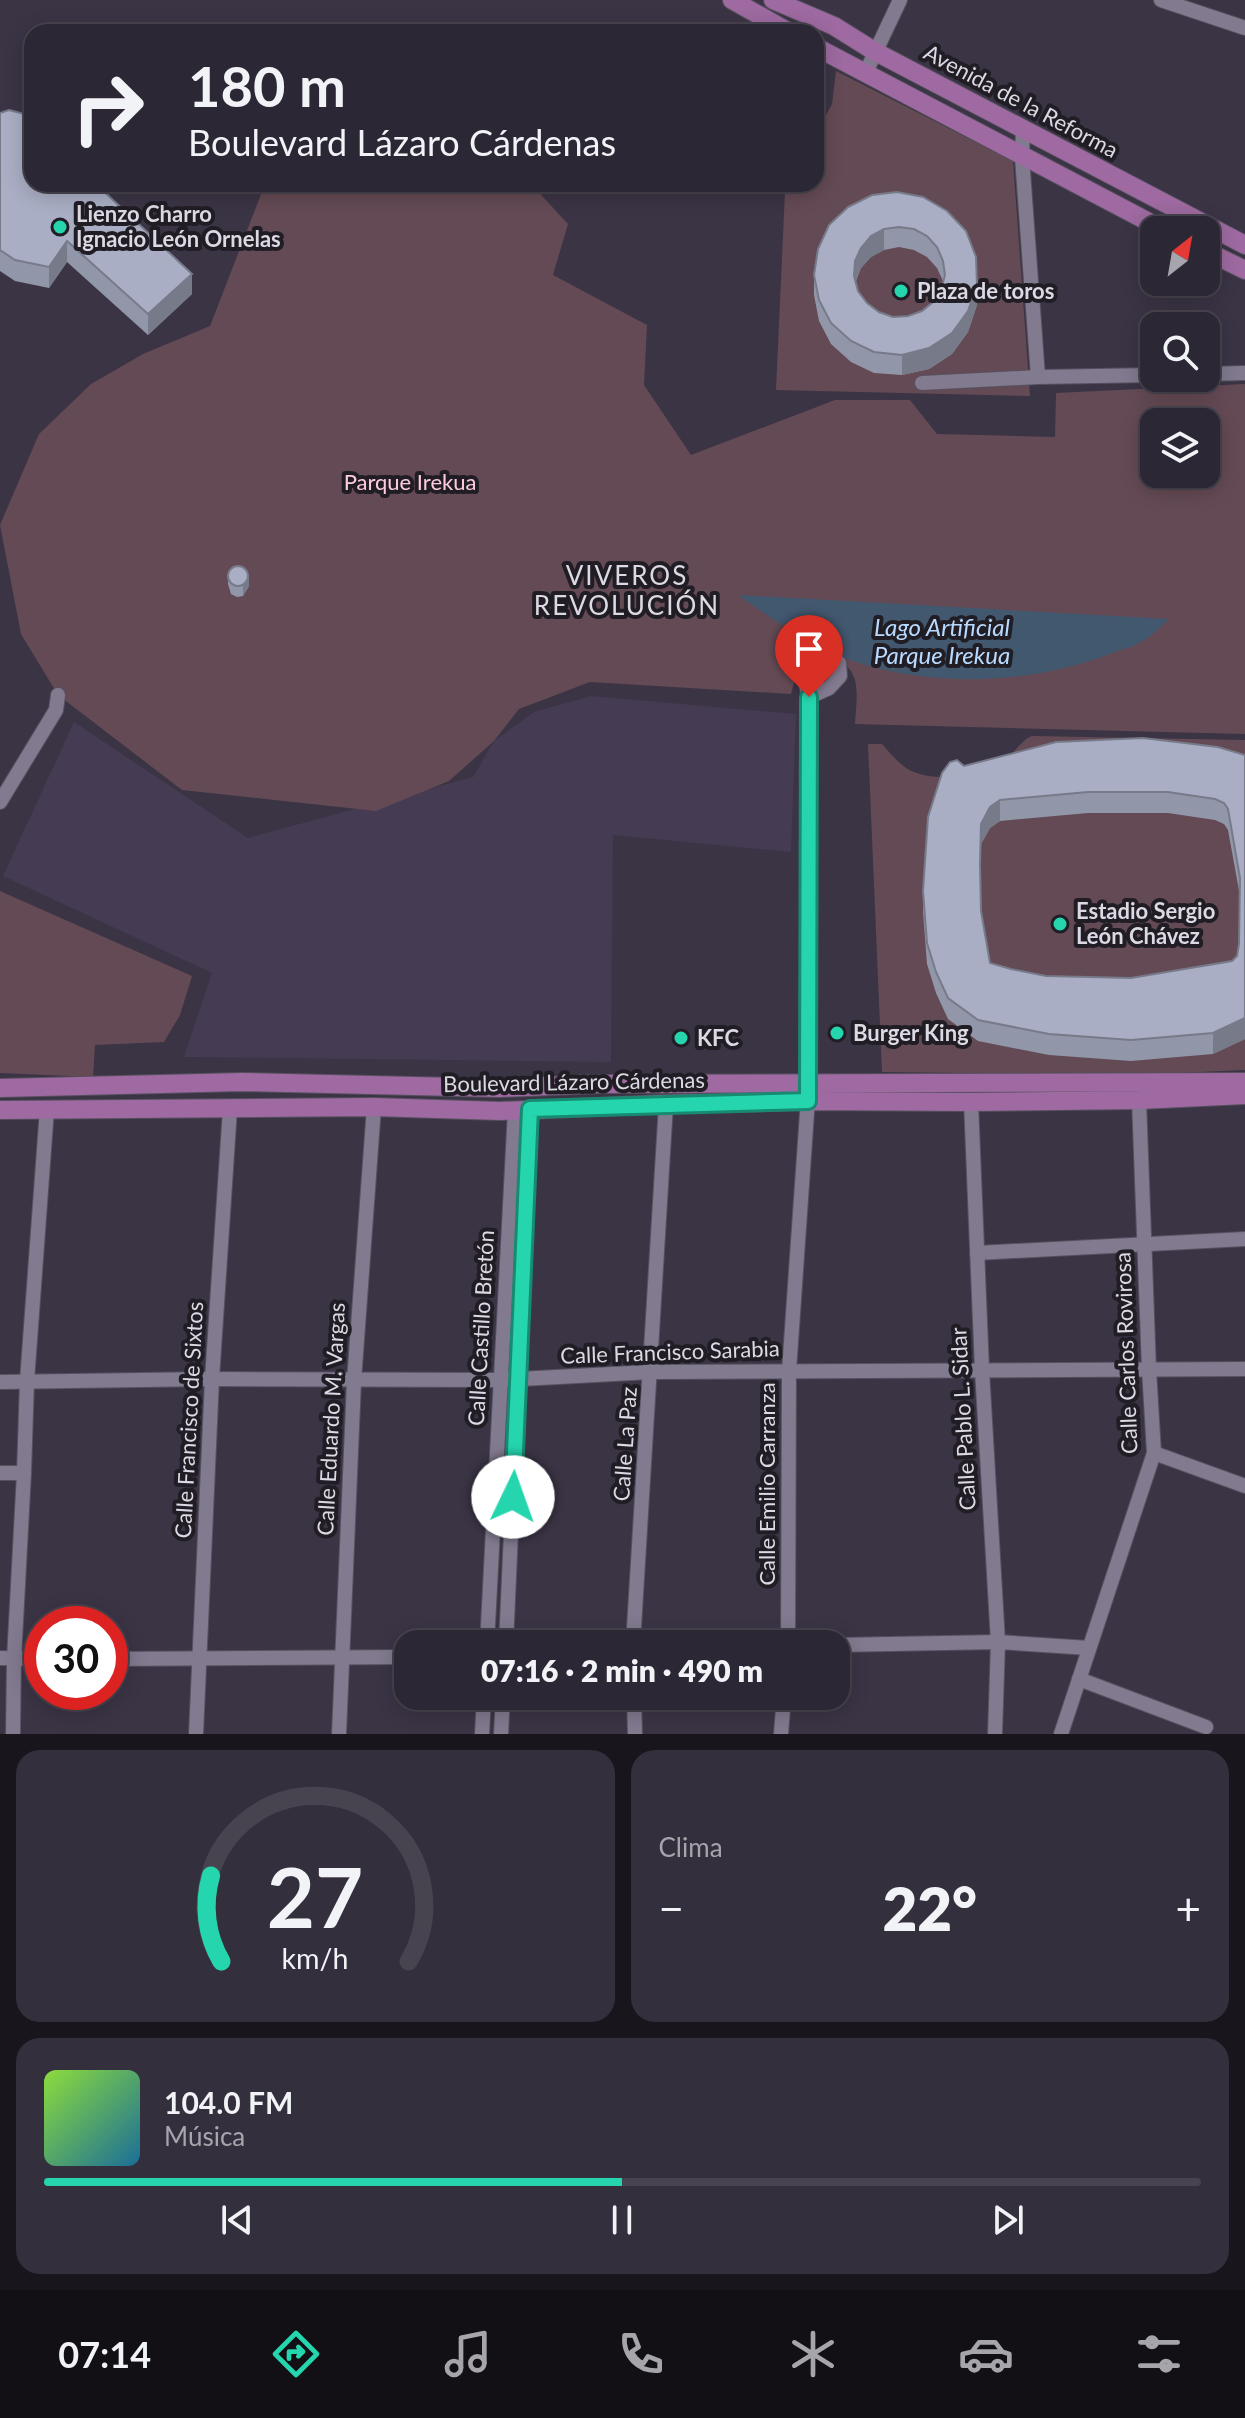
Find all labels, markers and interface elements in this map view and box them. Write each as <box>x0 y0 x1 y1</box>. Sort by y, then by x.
street label: Avenida de la Reforma <box>920 38 1123 163</box>
text: 180 m <box>188 52 346 119</box>
icon: right <box>56 56 160 160</box>
text: Boulevard Lázaro Cárdenas <box>188 120 616 164</box>
place label: Lienzo Charro Ignacio León Ornelas <box>76 200 281 252</box>
north arrow <box>1140 216 1220 296</box>
map controls <box>1140 216 1220 488</box>
marker: Lienzo Charro Ignacio León Ornelas <box>51 218 69 236</box>
place label: Plaza de toros <box>917 277 1054 304</box>
marker: Plaza de toros <box>892 282 910 300</box>
button: search <box>1140 312 1220 392</box>
button: layers <box>1140 408 1220 488</box>
park label: Parque Irekua <box>344 468 476 495</box>
district label: VIVEROS REVOLUCIÓN <box>534 559 720 621</box>
water label: Lago Artificial Parque Irekua <box>874 612 1011 669</box>
pin <box>775 615 843 697</box>
icon: arrive <box>787 627 831 671</box>
place label: Estadio Sergio León Chávez <box>1076 897 1215 949</box>
marker: Estadio Sergio León Chávez <box>1051 915 1069 933</box>
place label: Burger King <box>853 1019 969 1046</box>
place label: KFC <box>697 1024 739 1051</box>
marker: Burger King <box>828 1024 846 1042</box>
marker: KFC <box>672 1029 690 1047</box>
street label: Boulevard Lázaro Cárdenas <box>443 1066 705 1097</box>
street label: Calle Castillo Bretón <box>462 1229 499 1427</box>
street label: Calle Carlos Rovirosa <box>1108 1252 1143 1454</box>
street label: Calle Francisco de Sixtos <box>169 1301 208 1539</box>
street label: Calle Eduardo M. Vargas <box>311 1302 350 1536</box>
street label: Calle Pablo L. Sidar <box>944 1327 981 1511</box>
street label: Calle Francisco Sarabia <box>560 1334 780 1369</box>
street label: Calle Emilio Carranza <box>753 1382 780 1586</box>
street label: Calle La Paz <box>607 1386 642 1502</box>
position arrow <box>471 1455 555 1539</box>
speed limit sign: 30 <box>24 1606 128 1710</box>
text: 07:16 · 2 min · 490 m <box>481 1652 763 1688</box>
text: Clima <box>659 1831 723 1863</box>
text: 27 <box>267 1846 364 1946</box>
text: 22° <box>882 1872 977 1944</box>
text: − <box>659 1882 684 1934</box>
text: + <box>1175 1882 1201 1934</box>
text: km/h <box>282 1941 349 1975</box>
text: 104.0 FM <box>164 2084 293 2120</box>
text: Música <box>164 2120 245 2152</box>
icon: previous <box>215 2198 259 2242</box>
icon: pause <box>600 2198 644 2242</box>
icon: next <box>986 2198 1030 2242</box>
icon: directions <box>268 2326 324 2382</box>
icon: music <box>440 2326 496 2382</box>
icon: phone <box>613 2326 669 2382</box>
icon: climate <box>785 2326 841 2382</box>
icon: car <box>958 2326 1014 2382</box>
icon: filters <box>1131 2326 1187 2382</box>
text: 07:14 <box>58 2332 151 2376</box>

